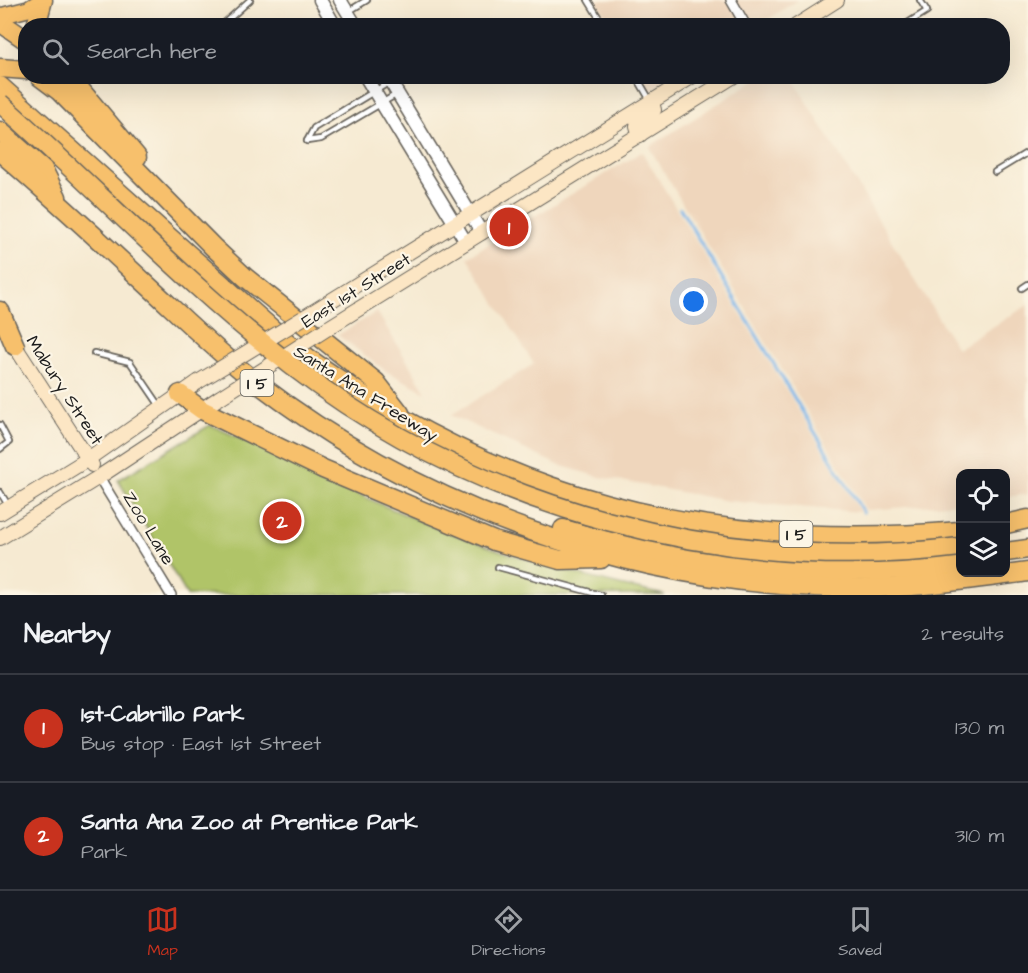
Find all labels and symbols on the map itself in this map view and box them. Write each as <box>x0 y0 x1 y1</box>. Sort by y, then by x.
pin: 1 <box>490 204 528 250</box>
street label: East 1st Street <box>297 246 416 334</box>
your location <box>679 287 708 316</box>
street label: Mabury Street <box>19 331 110 451</box>
street label: Santa Ana Freeway <box>288 339 443 449</box>
road number: I 5 <box>240 370 274 396</box>
street label: Zoo Lane <box>117 487 181 570</box>
pin: 2 <box>262 498 302 544</box>
road number: I 5 <box>780 521 812 547</box>

